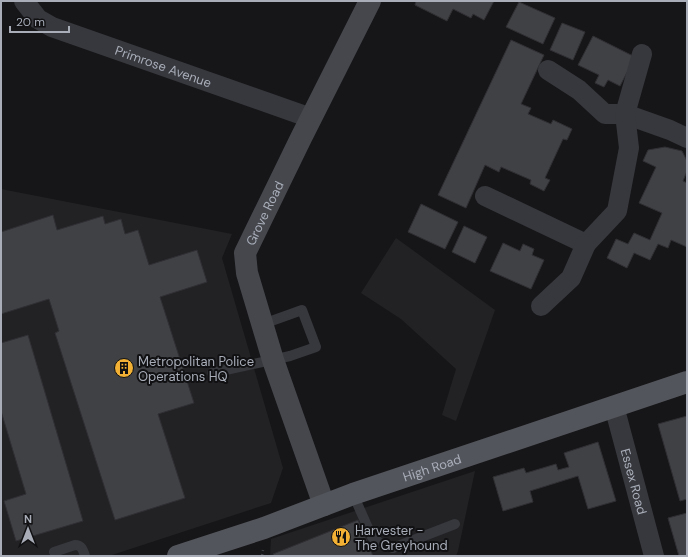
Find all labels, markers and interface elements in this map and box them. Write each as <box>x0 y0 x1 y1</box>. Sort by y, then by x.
scale bar <box>10 8 69 34</box>
text: 20 m <box>16 14 45 30</box>
street label: Primrose Avenue <box>113 42 214 91</box>
street label: Grove Road <box>242 178 288 248</box>
place label: Metropolitan Police Operations HQ <box>138 353 254 385</box>
building icon: Metropolitan Police Operations HQ <box>113 357 135 379</box>
street label: Essex Road <box>617 447 651 516</box>
street label: High Road <box>401 450 464 486</box>
north arrow <box>8 509 48 549</box>
text: N <box>24 512 32 526</box>
place label: Harvester - The Greyhound <box>355 522 448 554</box>
restaurant icon: Harvester - The Greyhound <box>330 526 352 548</box>

